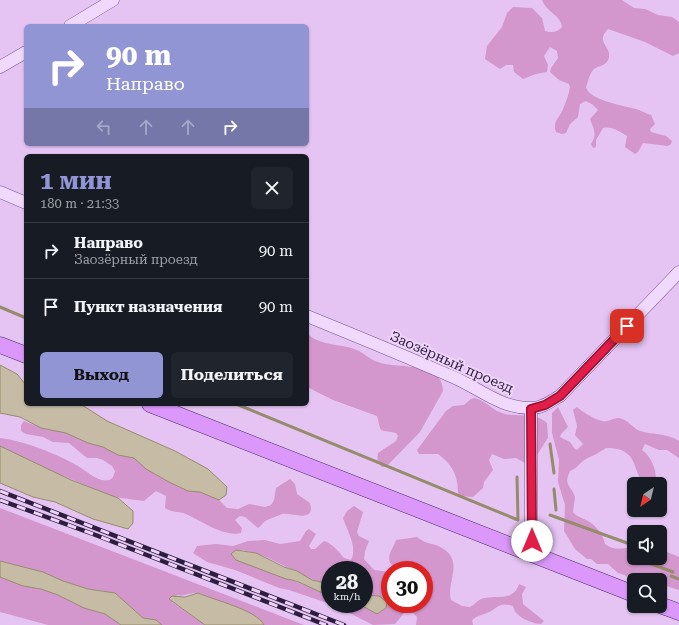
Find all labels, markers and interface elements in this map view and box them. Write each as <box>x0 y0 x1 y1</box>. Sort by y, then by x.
text: 90 m <box>106 39 171 72</box>
icon: right <box>40 40 92 92</box>
text: Направо <box>106 73 185 94</box>
icon: left <box>93 116 115 138</box>
icon: ahead <box>135 116 157 138</box>
icon: ahead <box>177 116 199 138</box>
icon: right <box>219 116 241 138</box>
text: 1 мин <box>40 167 112 195</box>
button: close <box>251 167 293 209</box>
text: 180 m · 21:33 <box>40 196 119 211</box>
text: Направо <box>74 234 143 252</box>
icon: right <box>40 240 62 262</box>
text: 90 m <box>259 242 293 260</box>
text: Заозёрный проезд <box>74 252 198 267</box>
icon: arrive <box>40 296 62 318</box>
text: Пункт назначения <box>74 298 222 316</box>
text: 90 m <box>259 298 293 316</box>
pin <box>610 309 644 343</box>
icon: arrive <box>616 315 638 337</box>
street label: Заозёрный проезд <box>388 328 516 396</box>
button: Выход <box>40 352 163 398</box>
button: Поделиться <box>171 352 293 398</box>
north arrow <box>627 477 667 517</box>
map controls <box>627 477 667 613</box>
position arrow <box>511 520 553 562</box>
button: sound <box>627 525 667 565</box>
speed limit sign: 30 <box>381 561 433 613</box>
text: 28 <box>336 570 358 594</box>
button: search <box>627 573 667 613</box>
text: km/h <box>334 591 360 602</box>

